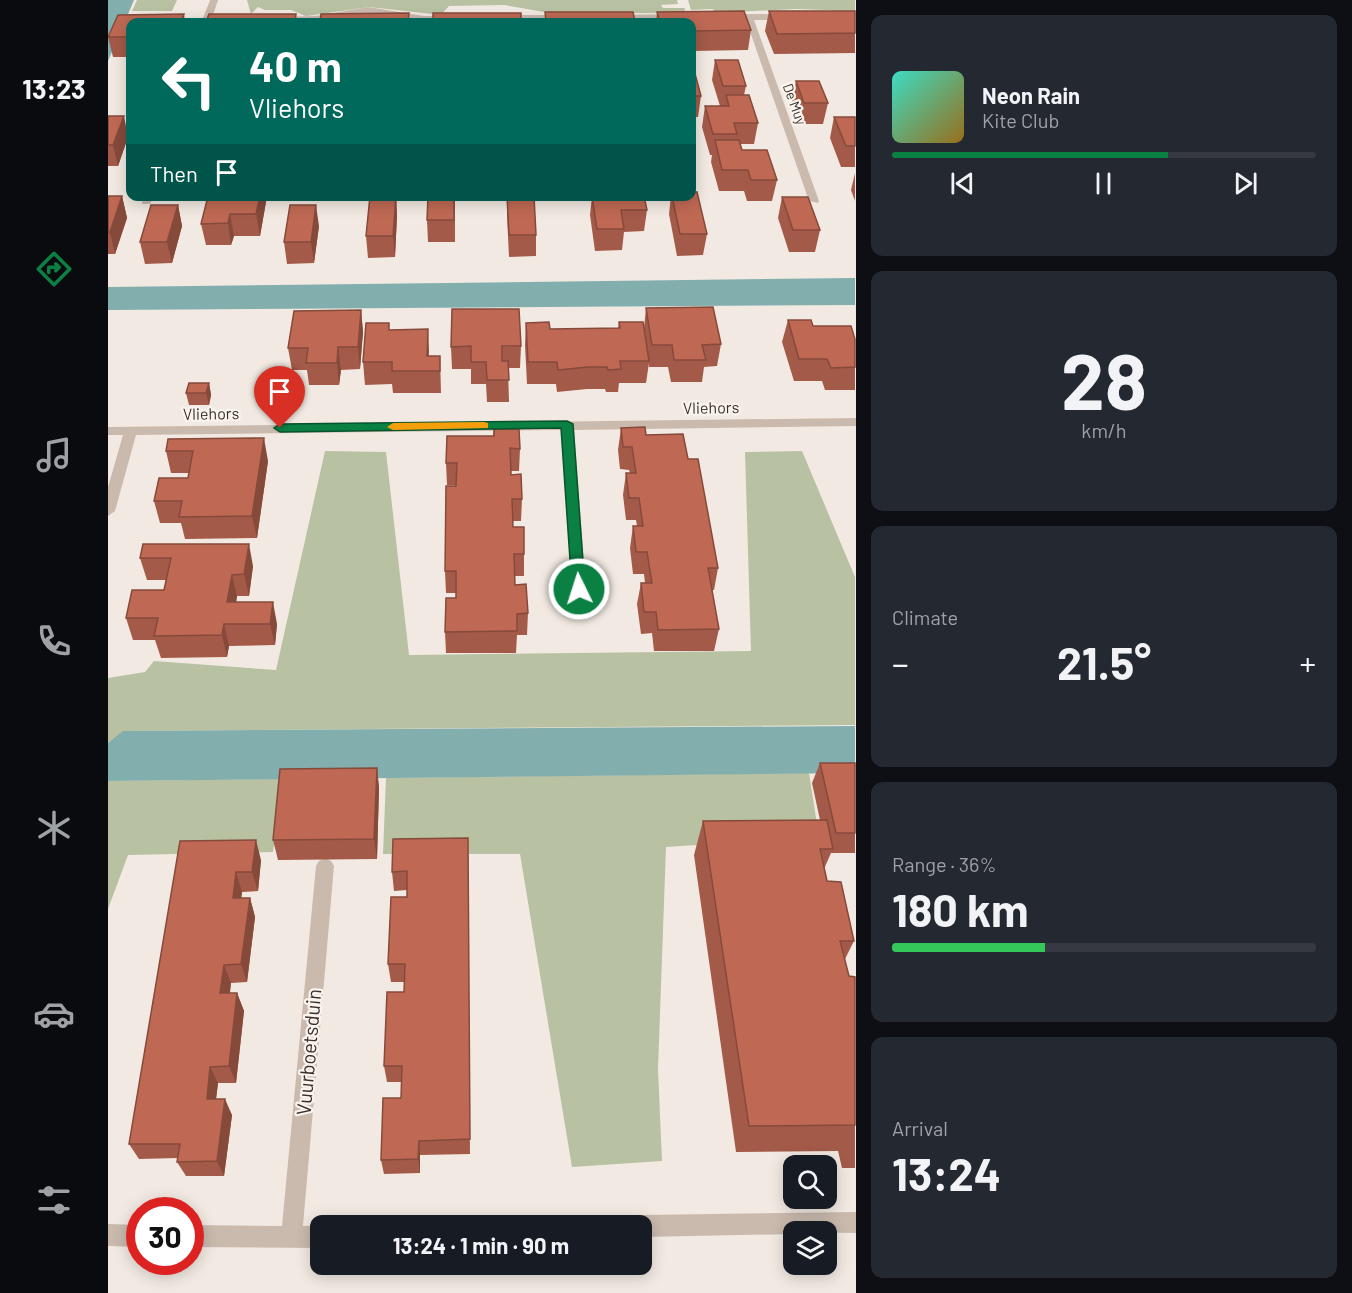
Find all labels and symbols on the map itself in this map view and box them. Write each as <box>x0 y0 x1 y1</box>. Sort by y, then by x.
street label: De Muy <box>780 81 811 128</box>
pin <box>254 366 305 428</box>
street label: Vliehors <box>683 397 739 417</box>
street label: Vliehors <box>183 403 239 423</box>
position arrow <box>547 557 611 621</box>
street label: Vuurboetsduin <box>291 988 325 1116</box>
speed limit sign: 30 <box>126 1197 204 1275</box>

